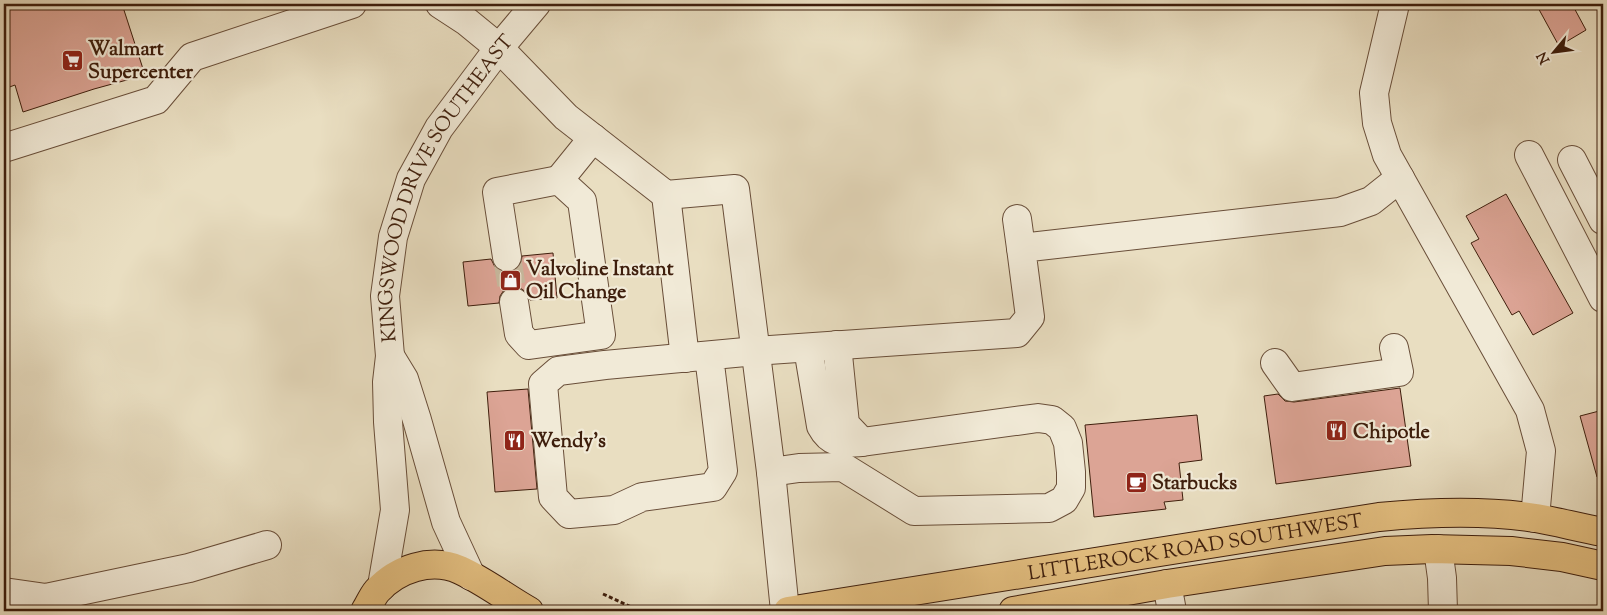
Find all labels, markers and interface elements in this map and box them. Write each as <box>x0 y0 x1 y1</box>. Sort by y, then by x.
north arrow <box>1530 28 1580 78</box>
street label: KINGSWOOD DRIVE SOUTHEAST <box>372 29 521 343</box>
place label: Walmart Supercenter <box>88 36 193 88</box>
supermarket icon: Walmart Supercenter <box>60 48 84 72</box>
text: N <box>1533 48 1556 67</box>
place label: Valvoline Instant Oil Change <box>526 256 674 308</box>
shop icon: Valvoline Instant Oil Change <box>498 268 522 292</box>
restaurant icon: Chipotle <box>1325 419 1349 443</box>
place label: Chipotle <box>1353 419 1430 448</box>
restaurant icon: Wendy's <box>503 428 527 452</box>
place label: Wendy's <box>531 428 606 457</box>
cafe icon: Starbucks <box>1124 470 1148 494</box>
place label: Starbucks <box>1152 470 1237 499</box>
street label: LITTLEROCK ROAD SOUTHWEST <box>1026 508 1365 590</box>

